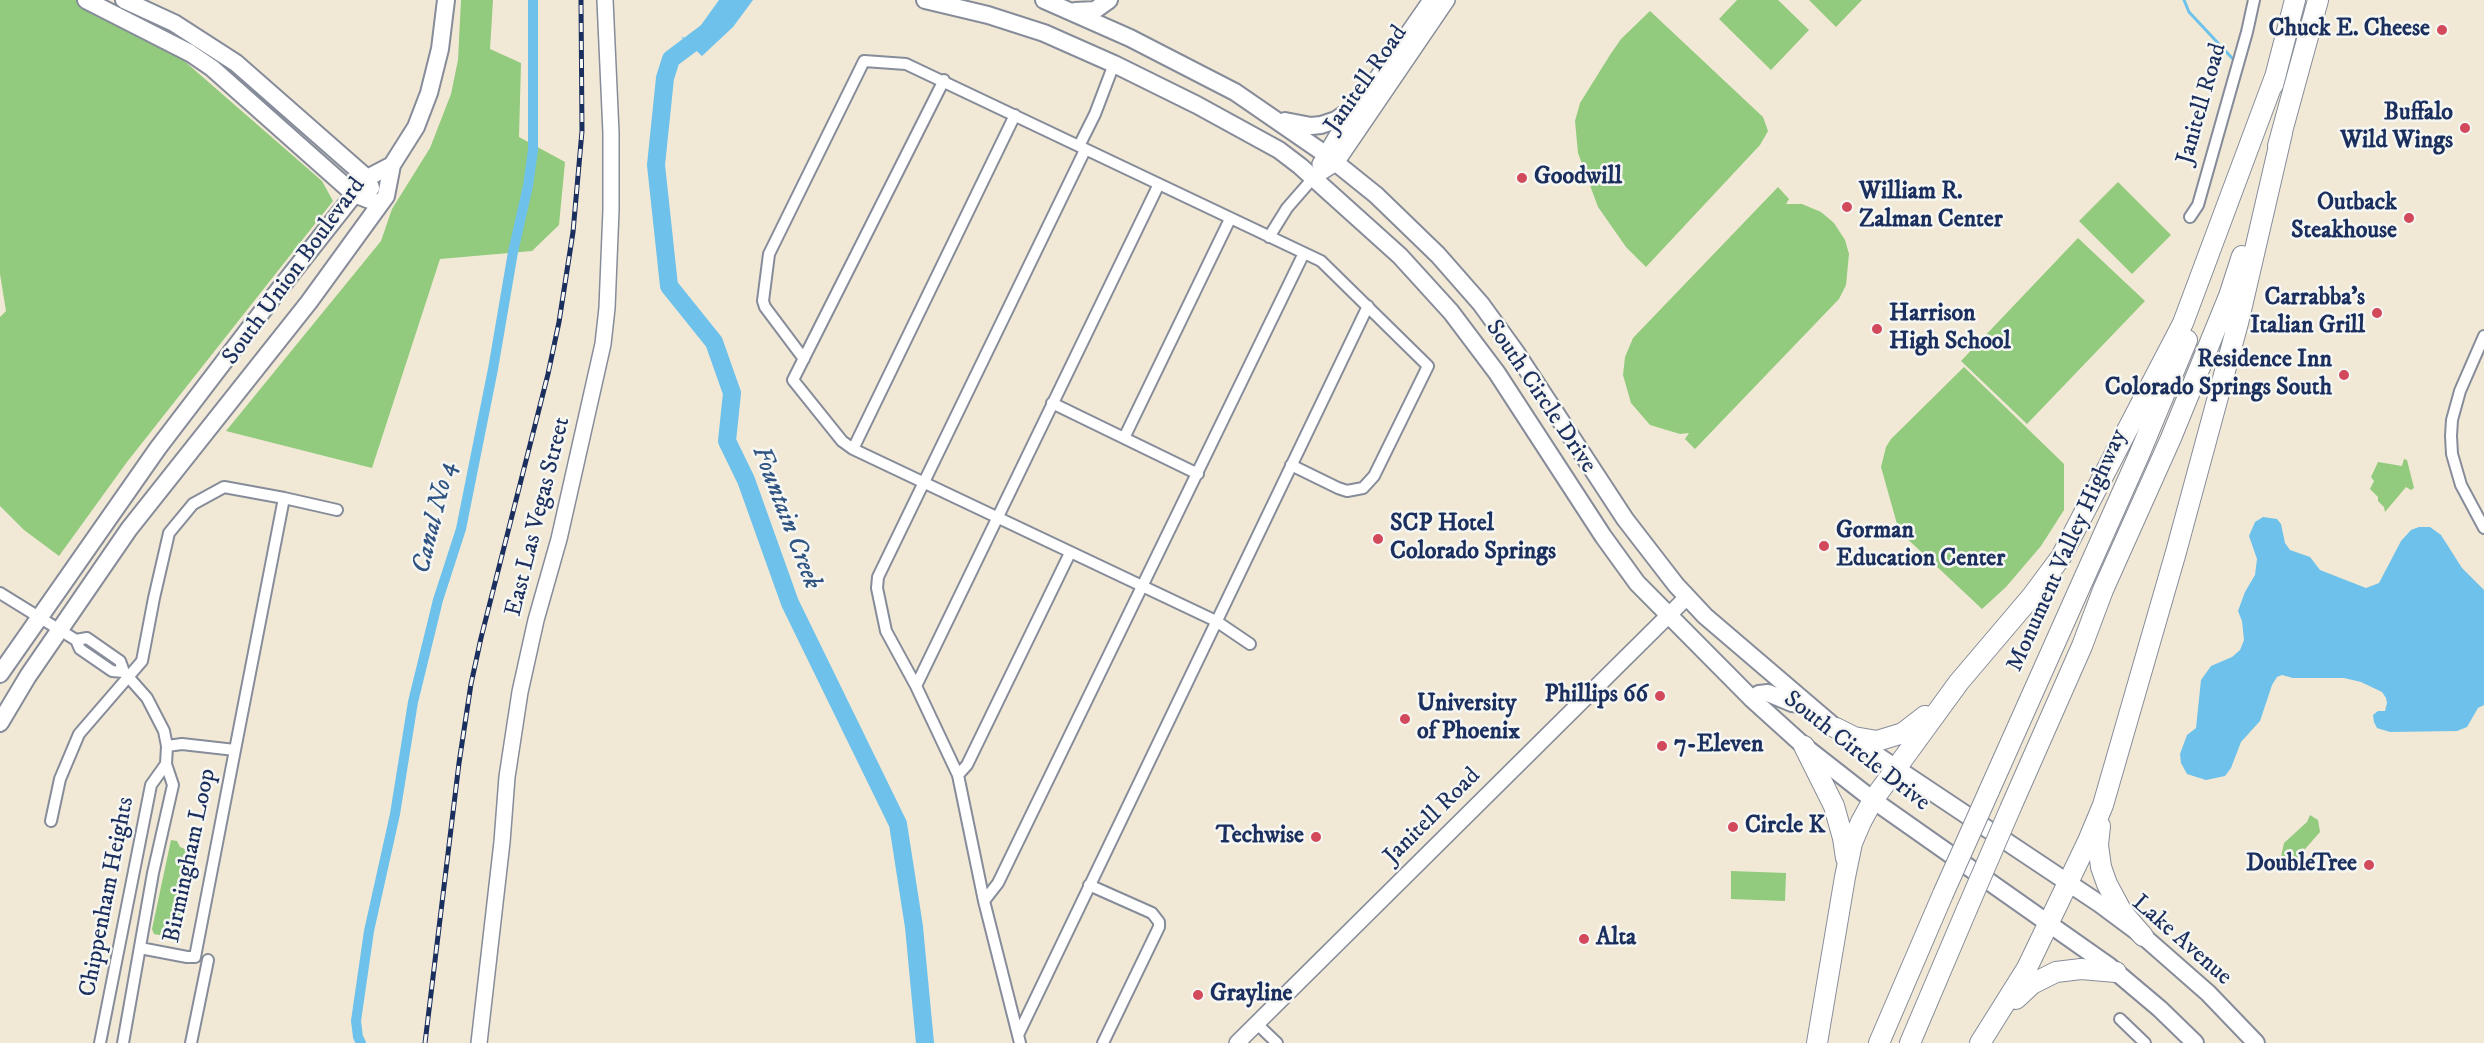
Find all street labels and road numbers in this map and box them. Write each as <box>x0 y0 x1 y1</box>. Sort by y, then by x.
street label: Janitell Road <box>1319 21 1415 139</box>
street label: Janitell Road <box>2172 40 2234 168</box>
street label: South Union Boulevard <box>217 173 373 371</box>
street label: South Circle Drive <box>1478 315 1602 479</box>
street label: East Las Vegas Street <box>500 414 578 620</box>
street label: Monument Valley Highway <box>2001 425 2135 677</box>
street label: South Circle Drive <box>1777 686 1935 818</box>
street label: Janitell Road <box>1379 763 1487 871</box>
street label: Birmingham Loop <box>158 766 224 946</box>
street label: Chippenham Heights <box>74 795 142 999</box>
street label: Lake Avenue <box>2125 890 2237 992</box>

